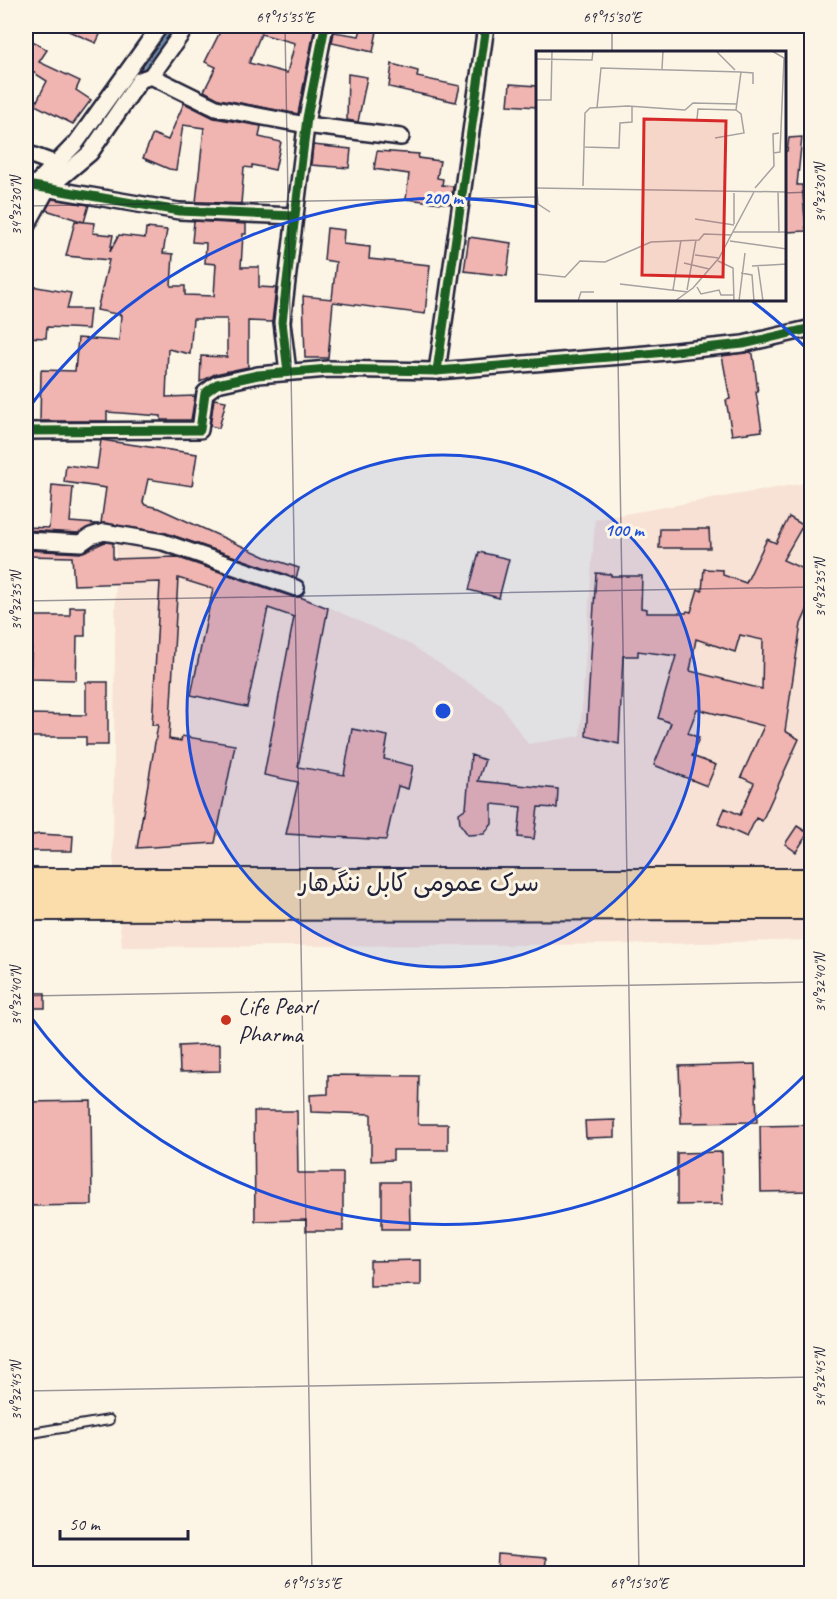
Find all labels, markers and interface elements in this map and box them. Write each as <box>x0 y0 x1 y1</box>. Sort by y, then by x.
text: 69°15'35"E <box>256 8 316 27</box>
text: 69°15'30"E <box>583 8 643 27</box>
inset map <box>536 51 786 302</box>
text: 34°32'30"N <box>811 160 830 223</box>
text: 34°32'30"N <box>7 173 26 236</box>
text: 200 m <box>424 187 464 209</box>
text: 100 m <box>605 519 645 541</box>
text: 34°32'35"N <box>811 555 830 618</box>
text: 34°32'35"N <box>7 568 26 631</box>
centre of rings <box>433 701 453 721</box>
street label: سرک عمومی کابل ننگرهار <box>297 868 539 898</box>
text: 34°32'40"N <box>811 950 830 1013</box>
text: 34°32'40"N <box>7 963 26 1026</box>
place label: Life Pearl Pharma <box>238 991 320 1049</box>
marker: Life Pearl Pharma <box>219 1013 233 1027</box>
text: 34°32'45"N <box>811 1345 830 1408</box>
text: 34°32'45"N <box>7 1358 26 1421</box>
scale bar <box>60 1503 188 1541</box>
text: 50 m <box>69 1513 102 1535</box>
text: 69°15'35"E <box>283 1574 343 1593</box>
text: 69°15'30"E <box>610 1574 670 1593</box>

